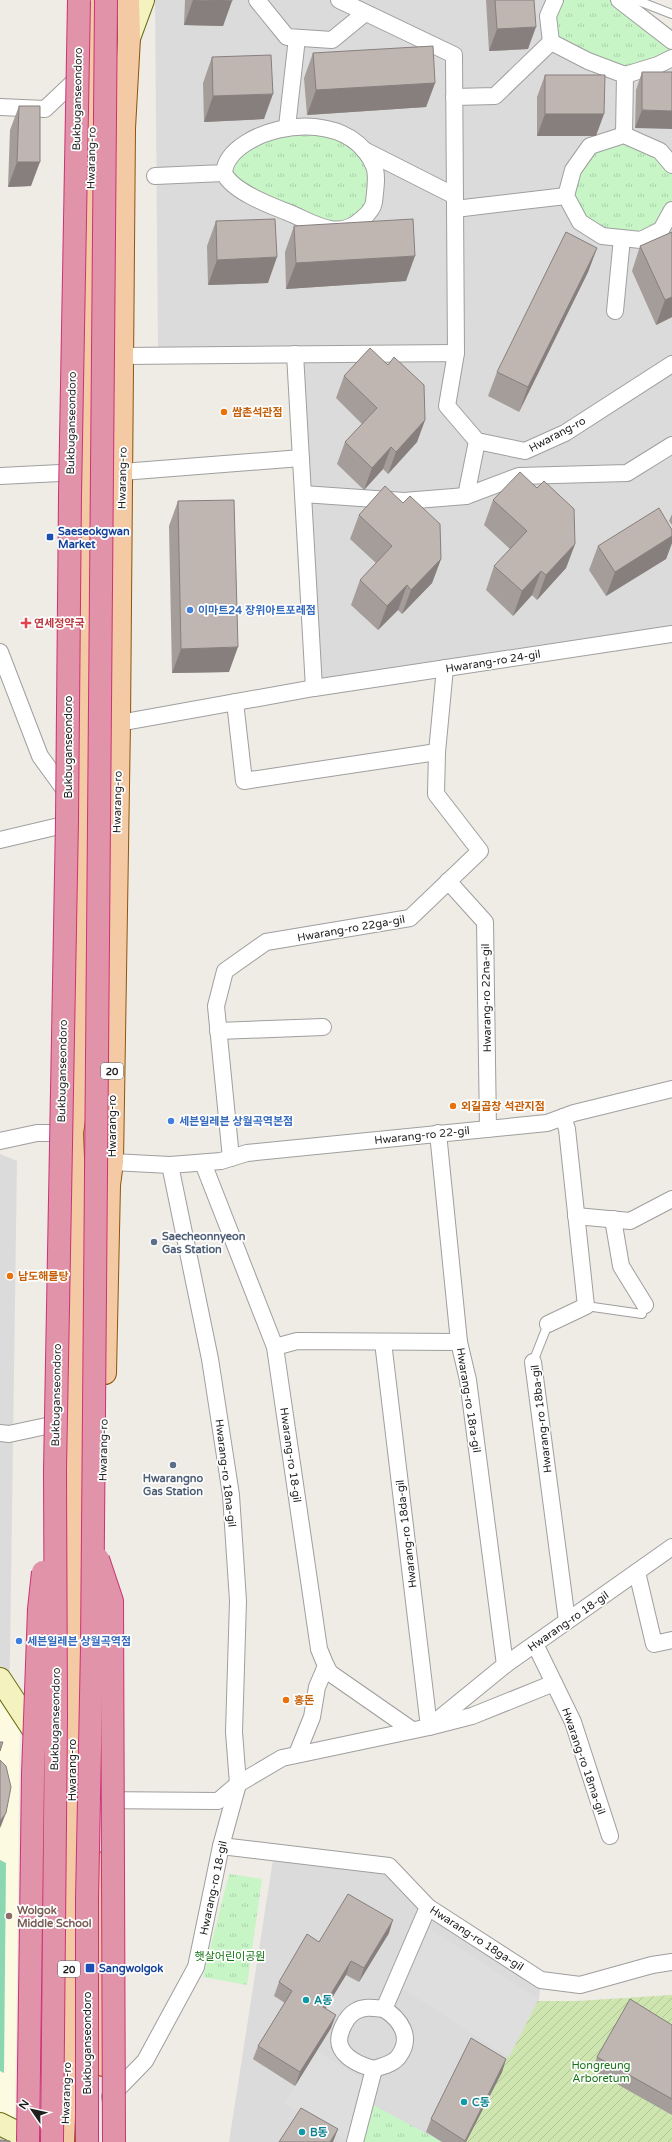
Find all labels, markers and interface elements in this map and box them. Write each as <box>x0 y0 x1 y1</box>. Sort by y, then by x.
street label: Bukbuganseondoro <box>70 47 85 151</box>
street label: Hwarang-ro <box>84 126 99 189</box>
street label: Bukbuganseondoro <box>64 371 79 475</box>
place label: 쌈촌석관점 <box>232 406 283 419</box>
marker: 쌈촌석관점 <box>219 407 229 417</box>
street label: Hwarang-ro <box>527 414 588 455</box>
street label: Hwarang-ro <box>115 446 130 509</box>
place label: Saeseokgwan Market <box>58 525 130 551</box>
marker: Saeseokgwan Market <box>45 532 55 542</box>
place label: 이마트24 장위아트포레점 <box>198 604 316 617</box>
marker: 이마트24 장위아트포레점 <box>185 605 195 615</box>
place label: 연세정약국 <box>34 617 85 630</box>
marker: 연세정약국 <box>21 618 31 628</box>
street label: Hwarang-ro 24-gil <box>445 648 542 675</box>
street label: Bukbuganseondoro <box>62 695 75 798</box>
street label: Hwarang-ro <box>110 770 125 833</box>
street label: Hwarang-ro 22ga-gil <box>296 913 406 944</box>
street label: Hwarang-ro 22na-gil <box>479 944 494 1052</box>
street label: Bukbuganseondoro <box>55 1019 70 1123</box>
road number: 20 <box>101 1063 123 1079</box>
street label: Hwarang-ro <box>106 1095 119 1157</box>
place label: 외길곱창 석관지점 <box>461 1100 545 1113</box>
marker: 외길곱창 석관지점 <box>448 1101 458 1111</box>
place label: 세븐일레븐 상월곡역본점 <box>179 1115 293 1128</box>
marker: 세븐일레븐 상월곡역본점 <box>166 1116 176 1126</box>
street label: Hwarang-ro 22-gil <box>374 1124 470 1147</box>
place label: Saecheonnyeon Gas Station <box>162 1230 246 1256</box>
marker: Saecheonnyeon Gas Station <box>149 1237 159 1247</box>
place label: 남도해물탕 <box>18 1270 69 1283</box>
marker: 남도해물탕 <box>5 1271 15 1281</box>
street label: Bukbuganseondoro <box>49 1343 64 1447</box>
street label: Hwarang-ro 18ra-gil <box>454 1347 483 1454</box>
street label: Hwarang-ro 18ba-gil <box>528 1364 555 1474</box>
street label: Hwarang-ro 18-gil <box>277 1407 304 1503</box>
street label: Hwarang-ro <box>96 1418 111 1481</box>
street label: Hwarang-ro 18na-gil <box>212 1418 239 1528</box>
marker: Hwarangno Gas Station <box>168 1460 178 1470</box>
place label: Hwarangno Gas Station <box>143 1472 204 1498</box>
street label: Hwarang-ro 18da-gil <box>393 1479 420 1589</box>
street label: Hwarang-ro 18-gil <box>525 1589 611 1654</box>
place label: 세븐일레븐 상월곡역점 <box>27 1635 131 1648</box>
marker: 세븐일레븐 상월곡역점 <box>14 1636 24 1646</box>
street label: Bukbuganseondoro <box>48 1667 63 1771</box>
place label: 홍돈 <box>294 1694 314 1707</box>
marker: 홍돈 <box>281 1695 291 1705</box>
street label: Hwarang-ro 18ma-gil <box>559 1706 608 1816</box>
street label: Hwarang-ro <box>66 1739 79 1801</box>
street label: Hwarang-ro 18-gil <box>197 1840 230 1936</box>
street label: Hwarang-ro 18ga-gil <box>427 1903 526 1974</box>
place label: Wolgok Middle School <box>17 1904 92 1930</box>
marker: Wolgok Middle School <box>4 1911 14 1921</box>
park label: 햇살어린이공원 <box>195 1950 265 1963</box>
road number: 20 <box>58 1961 80 1977</box>
marker: Sangwolgok <box>84 1962 96 1974</box>
place label: Sangwolgok <box>99 1962 163 1976</box>
street label: Bukbuganseondoro <box>81 1991 94 2094</box>
place label: A동 <box>314 1994 332 2007</box>
marker: A동 <box>301 1995 311 2005</box>
park label: Hongreung Arboretum <box>571 2059 631 2085</box>
street label: Hwarang-ro <box>59 2061 74 2124</box>
north arrow <box>12 2090 52 2130</box>
place label: C동 <box>472 2096 490 2109</box>
text: N <box>16 2097 32 2112</box>
marker: C동 <box>459 2097 469 2107</box>
place label: B동 <box>310 2126 328 2139</box>
marker: B동 <box>297 2127 307 2137</box>

